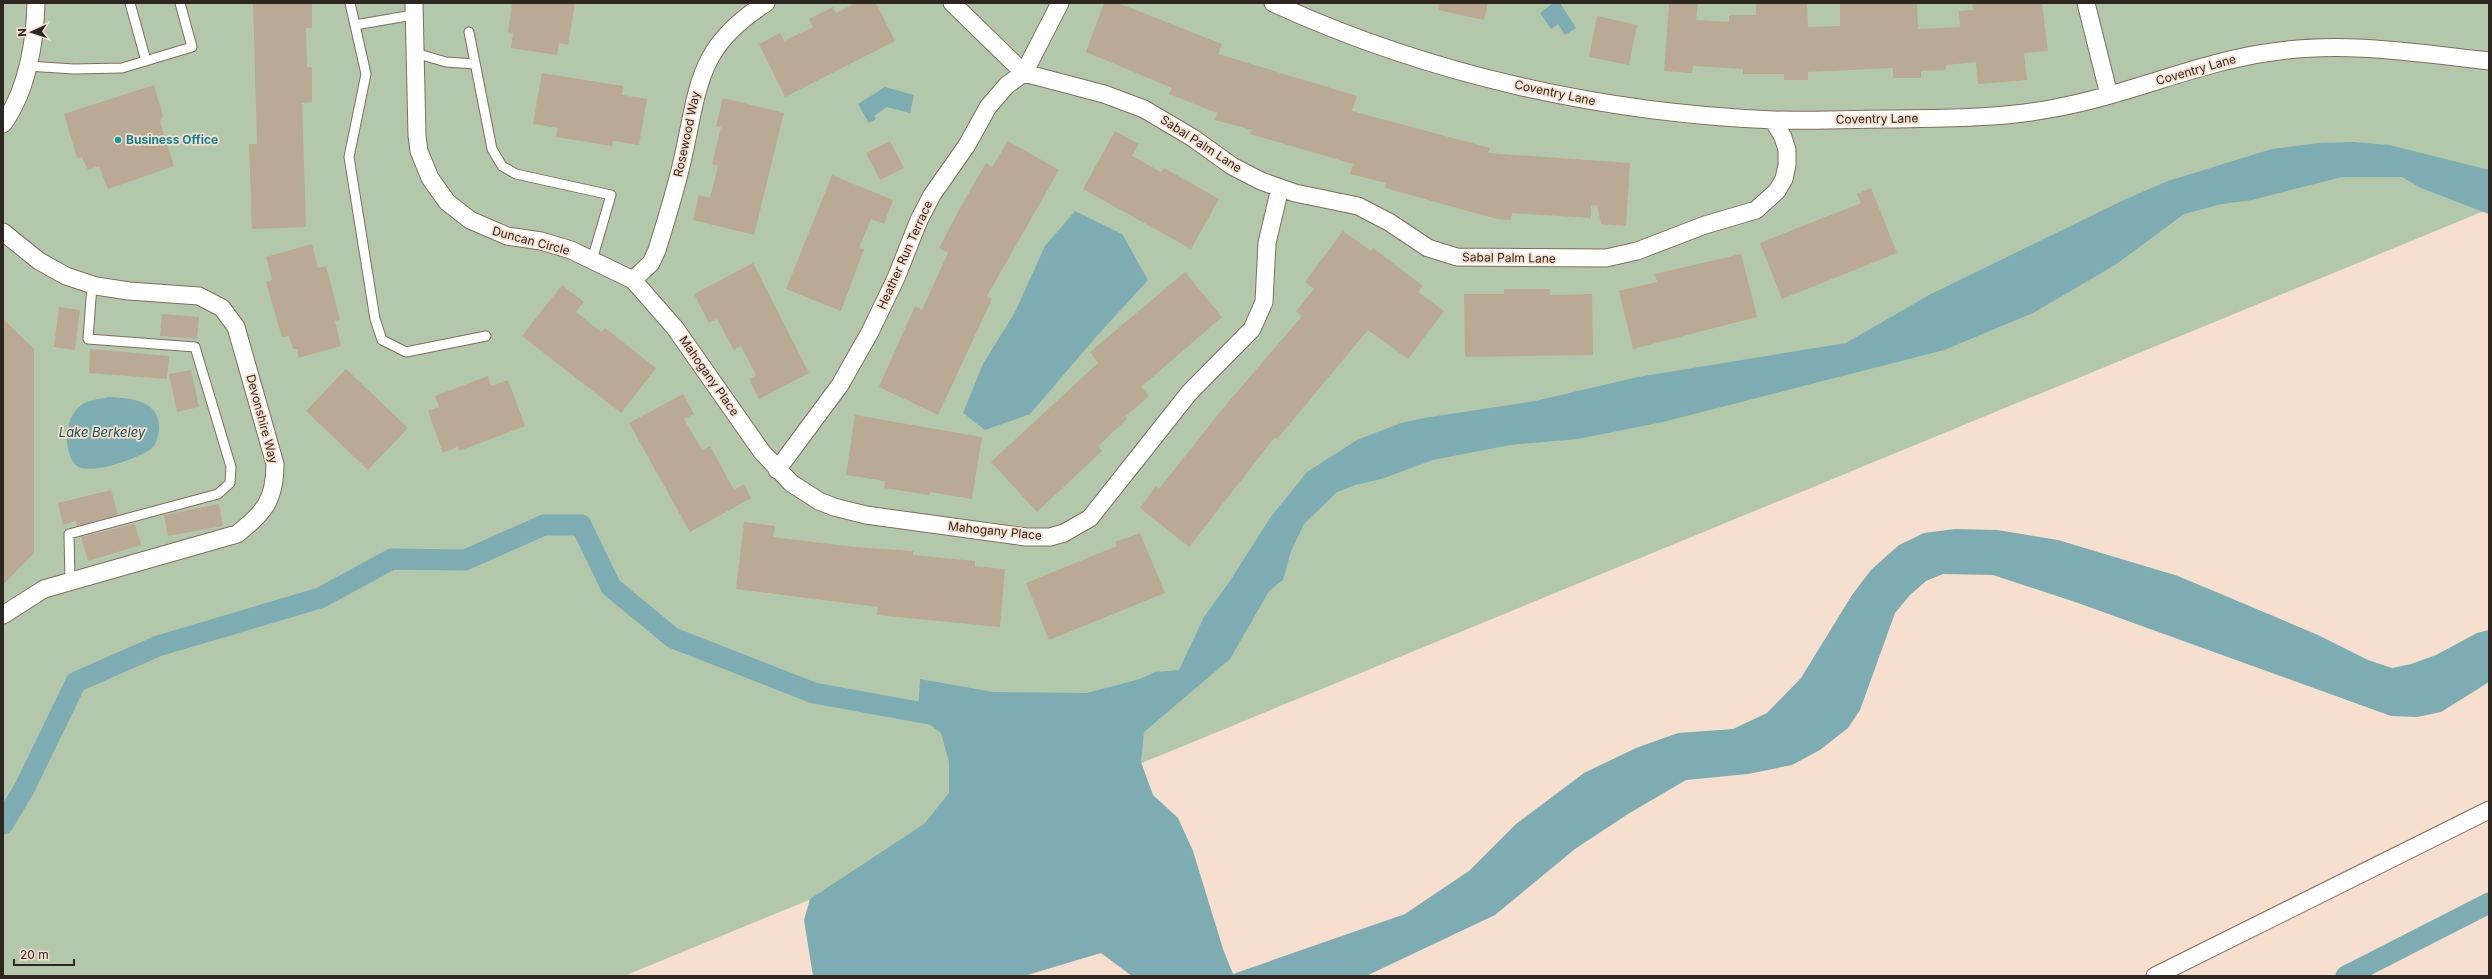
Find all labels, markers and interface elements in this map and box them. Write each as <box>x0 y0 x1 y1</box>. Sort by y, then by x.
north arrow <box>12 12 52 52</box>
text: N <box>15 28 29 37</box>
street label: Coventry Lane <box>2154 51 2238 88</box>
street label: Coventry Lane <box>1513 77 1597 108</box>
street label: Rosewood Way <box>670 89 703 178</box>
street label: Coventry Lane <box>1836 110 1918 127</box>
street label: Sabal Palm Lane <box>1158 112 1245 175</box>
place label: Business Office <box>126 132 218 147</box>
marker: Business Office <box>113 135 123 145</box>
street label: Heather Run Terrace <box>874 198 935 312</box>
street label: Duncan Circle <box>491 223 572 258</box>
street label: Sabal Palm Lane <box>1462 249 1556 266</box>
street label: Mahogany Place <box>676 333 743 419</box>
street label: Devonshire Way <box>243 373 282 465</box>
water label: Lake Berkeley <box>59 424 146 440</box>
street label: Mahogany Place <box>947 518 1043 543</box>
scale bar <box>14 941 74 967</box>
text: 20 m <box>20 947 49 962</box>

